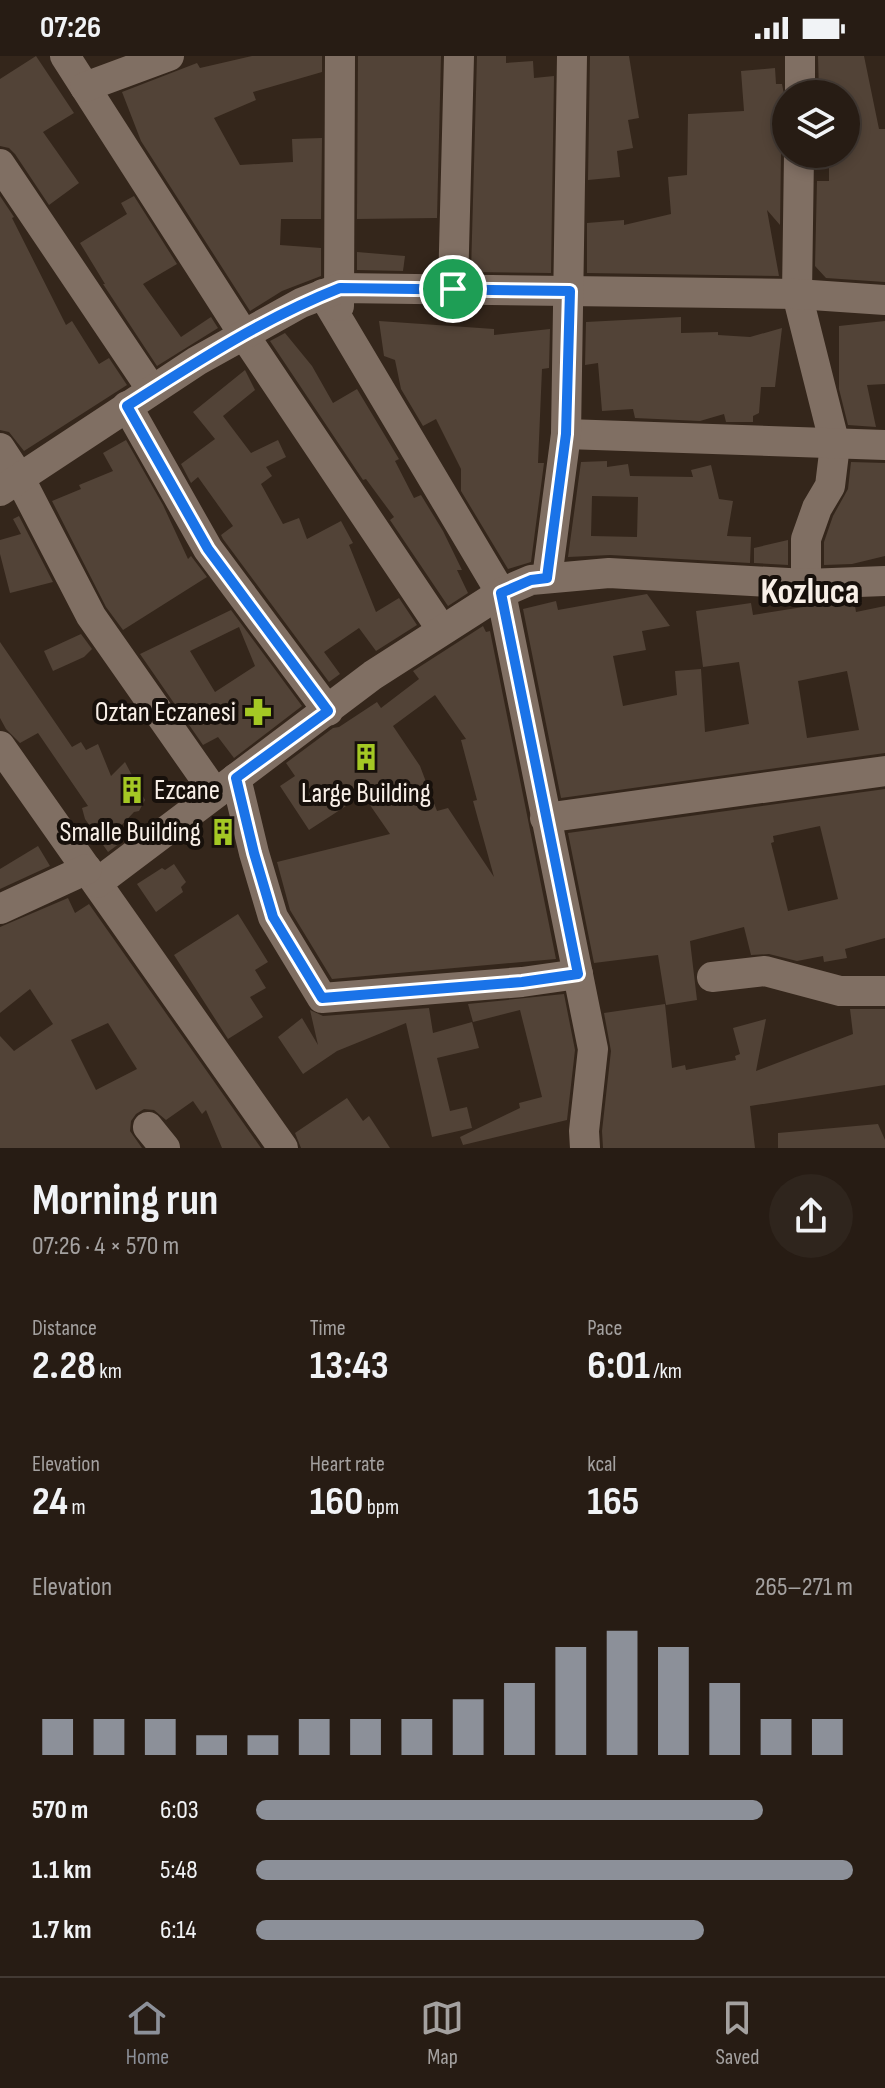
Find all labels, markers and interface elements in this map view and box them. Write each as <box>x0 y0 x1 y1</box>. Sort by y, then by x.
text: 07:26 <box>40 10 101 46</box>
map controls <box>772 80 860 168</box>
button: layers <box>772 80 860 168</box>
pin <box>419 255 487 323</box>
icon: arrive <box>431 267 475 311</box>
district label: Kozluca <box>761 571 859 614</box>
place label: Oztan Eczanesi <box>95 696 236 729</box>
pharmacy icon: Oztan Eczanesi <box>243 697 273 727</box>
building icon: Large Building <box>351 742 381 772</box>
place label: Ezcane <box>154 774 220 807</box>
building icon: Ezcane <box>117 775 147 805</box>
place label: Large Building <box>301 777 431 810</box>
place label: Smalle Building <box>60 816 201 849</box>
building icon: Smalle Building <box>208 817 238 847</box>
text: Morning run <box>32 1174 218 1227</box>
button: share <box>769 1174 853 1258</box>
text: 07:26 · 4 × 570 m <box>32 1231 179 1262</box>
text: Distance <box>32 1315 97 1342</box>
text: Time <box>310 1315 346 1342</box>
text: Pace <box>587 1315 622 1342</box>
text: 2.28 <box>32 1342 96 1390</box>
text: 13:43 <box>310 1342 389 1390</box>
text: 6:01 <box>587 1342 650 1390</box>
text: km <box>96 1358 122 1385</box>
text: /km <box>650 1358 682 1385</box>
text: Elevation <box>32 1451 100 1478</box>
text: Heart rate <box>310 1451 385 1478</box>
text: kcal <box>587 1451 616 1478</box>
text: 24 <box>32 1478 68 1526</box>
text: 160 <box>310 1478 363 1526</box>
text: 165 <box>587 1478 639 1526</box>
text: m <box>68 1494 86 1521</box>
text: bpm <box>363 1494 399 1521</box>
text: Elevation <box>32 1572 112 1603</box>
text: 265–271 m <box>755 1572 853 1603</box>
text: 570 m <box>32 1795 88 1826</box>
text: 6:03 <box>160 1795 199 1826</box>
text: 1.1 km <box>32 1855 91 1886</box>
text: 5:48 <box>160 1855 198 1886</box>
text: 1.7 km <box>32 1915 91 1946</box>
text: 6:14 <box>160 1915 196 1946</box>
tab: Home <box>125 1996 169 2071</box>
tab: Map <box>420 1996 464 2071</box>
tab: Saved <box>715 1996 760 2071</box>

